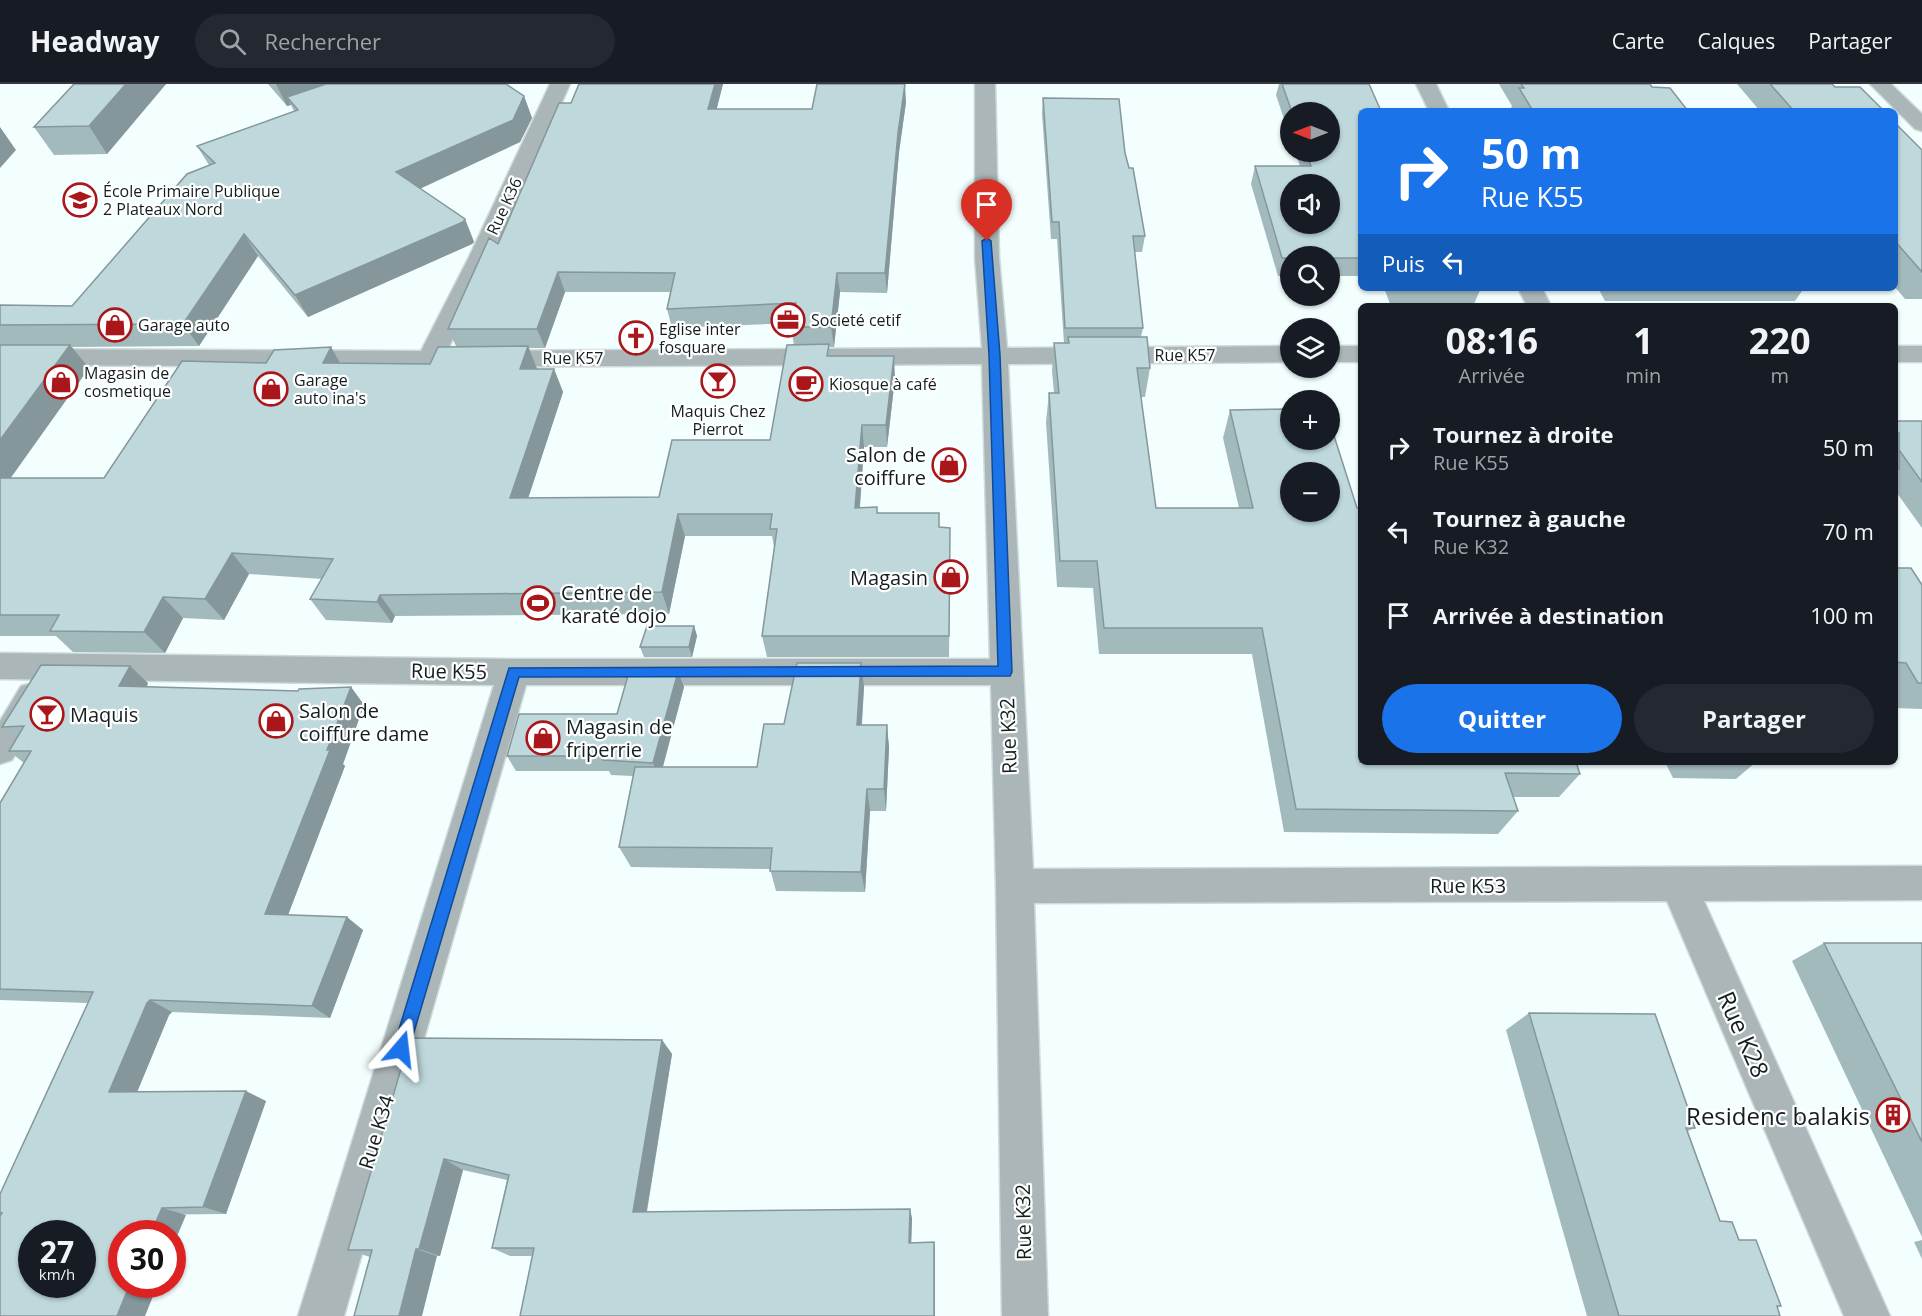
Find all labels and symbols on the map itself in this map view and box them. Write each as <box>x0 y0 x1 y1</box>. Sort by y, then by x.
north arrow <box>1280 102 1340 162</box>
street label: Rue K36 <box>481 174 527 238</box>
pin <box>961 179 1012 241</box>
place label: École Primaire Publique 2 Plateaux Nord <box>103 180 280 220</box>
school or university icon: École Primaire Publique 2 Plateaux Nord <box>62 182 98 218</box>
office icon: Societé cetif <box>770 302 806 338</box>
shop icon: Garage auto <box>97 307 133 343</box>
place label: Societé cetif <box>811 309 902 331</box>
place label: Garage auto <box>138 314 230 336</box>
place label: Eglise inter fosquare <box>659 318 741 358</box>
church icon: Eglise inter fosquare <box>618 320 654 356</box>
street label: Rue K57 <box>1155 344 1215 366</box>
street label: Rue K57 <box>543 347 603 369</box>
place label: Magasin de cosmetique <box>84 362 171 402</box>
bar icon: Maquis Chez Pierrot <box>700 363 736 399</box>
shop icon: Magasin de cosmetique <box>43 364 79 400</box>
cafe icon: Kiosque à café <box>788 366 824 402</box>
place label: Garage auto ina's <box>294 369 366 409</box>
shop icon: Garage auto ina's <box>253 371 289 407</box>
place label: Kiosque à café <box>829 373 937 395</box>
place label: Maquis Chez Pierrot <box>670 400 766 440</box>
place label: Salon de coiffure <box>846 441 926 491</box>
shop icon: Salon de coiffure <box>931 447 967 483</box>
shop icon: Magasin <box>933 559 969 595</box>
place label: Magasin <box>850 564 928 591</box>
place label: Centre de karaté dojo <box>561 579 667 629</box>
sports icon: Centre de karaté dojo <box>520 585 556 621</box>
street label: Rue K55 <box>411 657 487 685</box>
bar icon: Maquis <box>29 696 65 732</box>
place label: Salon de coiffure dame <box>299 697 429 747</box>
street label: Rue K32 <box>993 697 1023 775</box>
place label: Maquis <box>70 701 138 728</box>
shop icon: Salon de coiffure dame <box>258 703 294 739</box>
place label: Magasin de friperrie <box>566 713 673 763</box>
shop icon: Magasin de friperrie <box>525 720 561 756</box>
street label: Rue K53 <box>1430 872 1506 899</box>
street label: Rue K28 <box>1710 986 1778 1082</box>
position arrow <box>369 1017 433 1081</box>
street label: Rue K34 <box>352 1091 400 1172</box>
building icon: Residenc balakis <box>1875 1097 1911 1133</box>
place label: Residenc balakis <box>1686 1099 1870 1132</box>
street label: Rue K32 <box>1009 1184 1037 1260</box>
speed limit sign: 30 <box>108 1220 186 1298</box>

